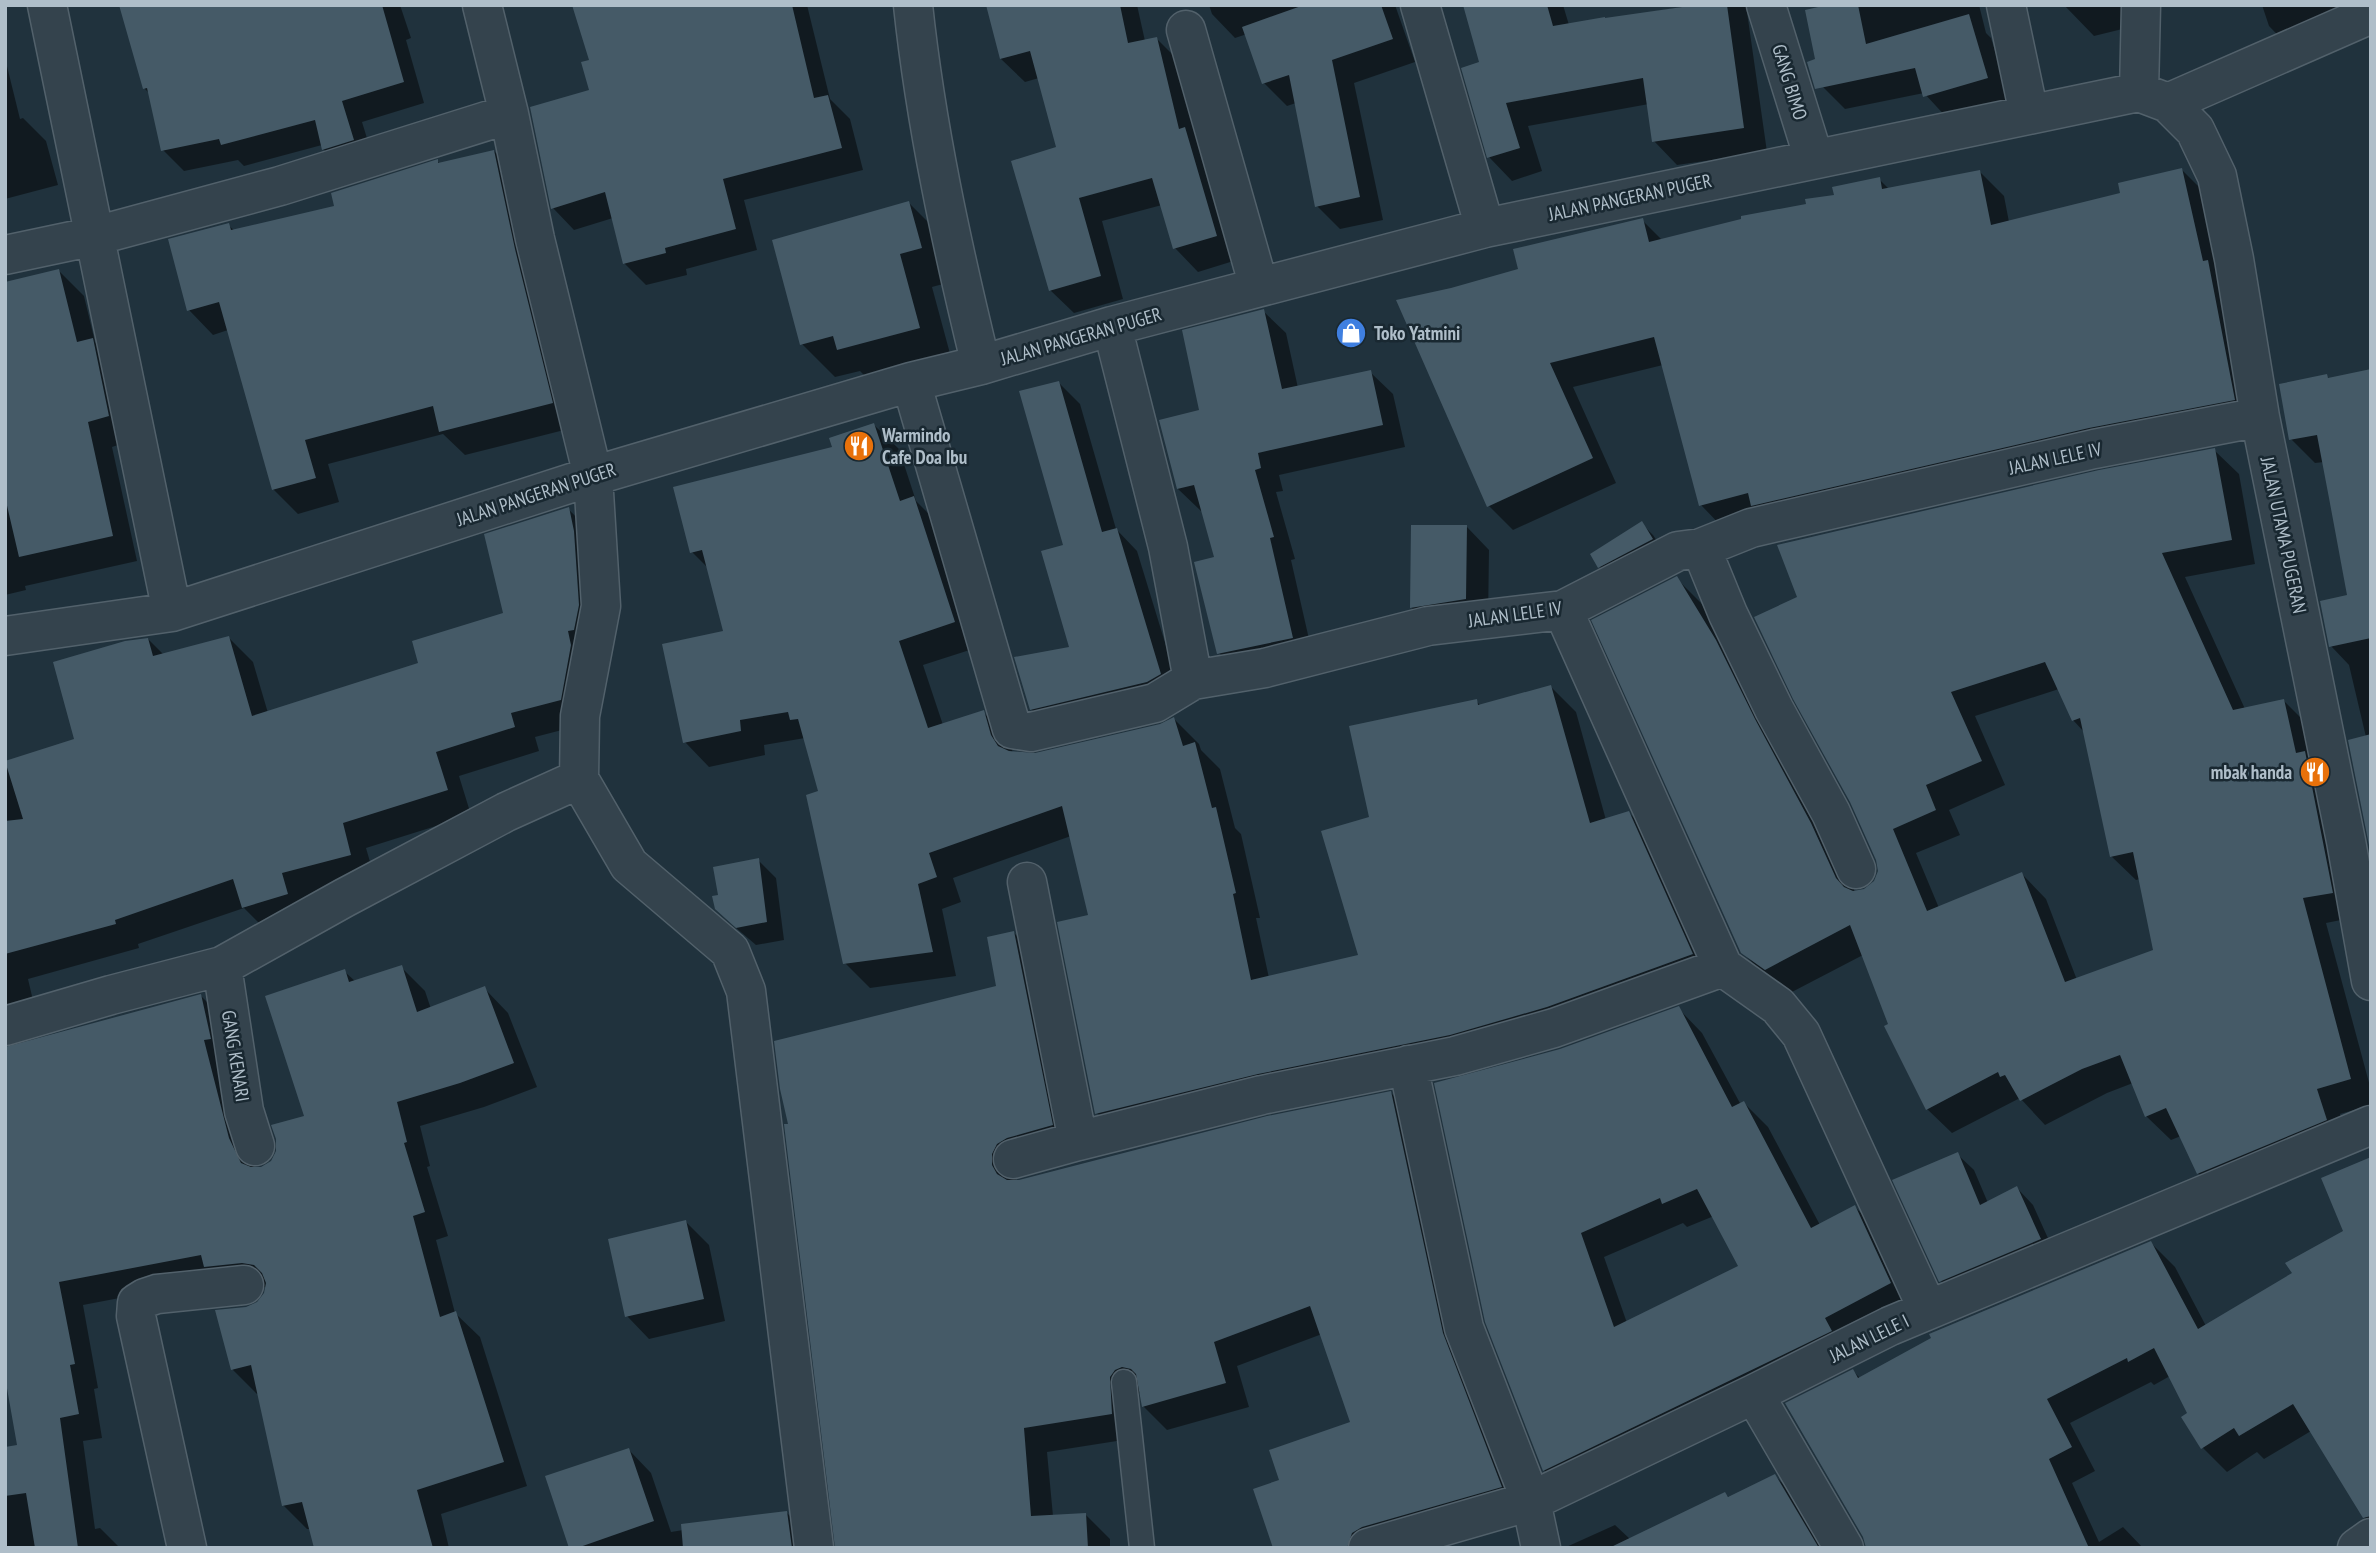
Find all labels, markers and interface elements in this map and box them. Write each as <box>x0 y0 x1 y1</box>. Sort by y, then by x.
street label: GANG BIMO <box>1767 41 1813 123</box>
street label: JALAN PANGERAN PUGER <box>1545 168 1714 226</box>
street label: JALAN PANGERAN PUGER <box>997 302 1164 371</box>
shop icon: Toko Yatmini <box>1334 316 1368 350</box>
place label: Toko Yatmini <box>1374 321 1460 345</box>
place label: Warmindo Cafe Doa Ibu <box>881 423 967 469</box>
restaurant icon: Warmindo Cafe Doa Ibu <box>842 429 876 463</box>
street label: JALAN LELE IV <box>2005 436 2104 480</box>
street label: JALAN UTAMA PUGERAN <box>2255 454 2312 616</box>
street label: JALAN PANGERAN PUGER <box>452 457 619 531</box>
street label: JALAN LELE IV <box>1466 596 1563 633</box>
restaurant icon: mbak handa <box>2298 755 2332 789</box>
place label: mbak handa <box>2211 760 2292 784</box>
street label: GANG KENARI <box>217 1009 255 1103</box>
street label: JALAN LELE I <box>1824 1309 1913 1368</box>

